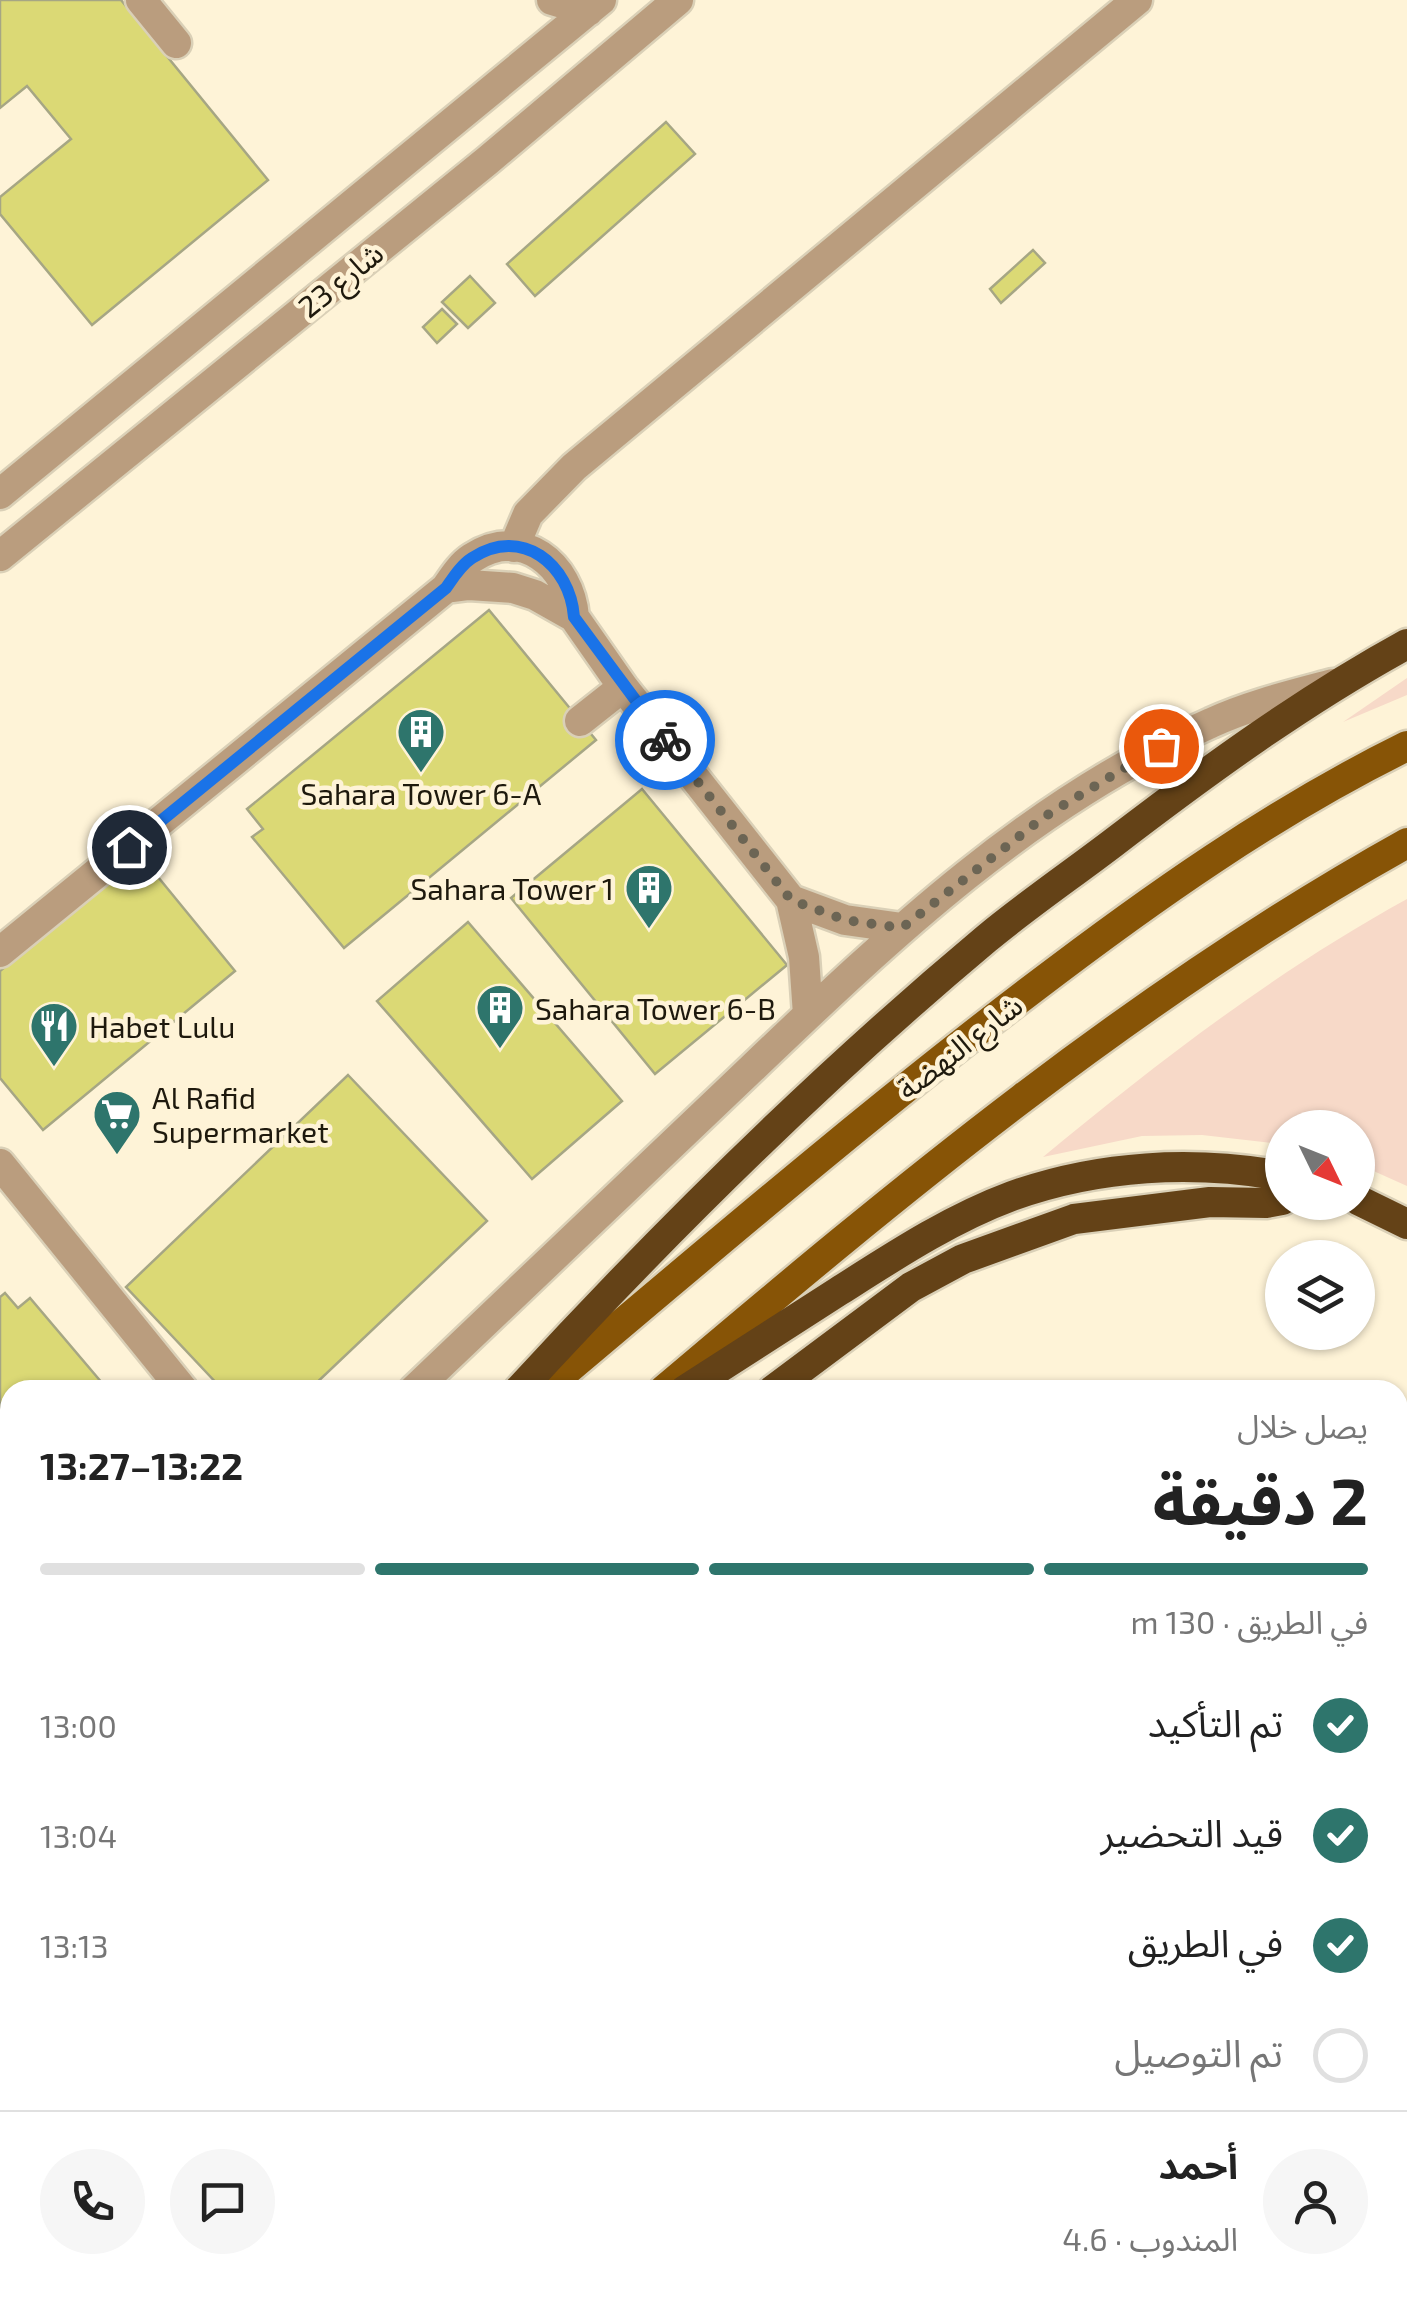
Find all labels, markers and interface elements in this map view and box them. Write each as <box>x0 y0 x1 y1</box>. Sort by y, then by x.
street label: شارع 23 <box>290 234 393 329</box>
courier <box>615 690 715 790</box>
pin <box>1119 704 1204 789</box>
building icon: Sahara Tower 6-A <box>395 706 447 774</box>
icon: bike <box>638 713 693 768</box>
icon: bag <box>1134 719 1189 774</box>
place label: Sahara Tower 6-A <box>301 775 542 811</box>
pin <box>87 805 172 890</box>
icon: home <box>102 820 157 875</box>
building icon: Sahara Tower 1 <box>623 862 675 930</box>
place label: Sahara Tower 1 <box>411 870 614 906</box>
building icon: Sahara Tower 6-B <box>474 982 526 1050</box>
street label: شارع النهضة <box>889 986 1032 1111</box>
place label: Sahara Tower 6-B <box>535 990 776 1026</box>
restaurant icon: Habet Lulu <box>28 1000 80 1068</box>
place label: Habet Lulu <box>89 1008 235 1044</box>
place label: Al Rafid Supermarket <box>152 1079 329 1149</box>
supermarket icon: Al Rafid Supermarket <box>91 1088 143 1156</box>
north arrow <box>1265 1110 1375 1220</box>
map controls <box>1265 1110 1375 1350</box>
button: layers <box>1265 1240 1375 1350</box>
text: يصل خلال <box>1237 1406 1368 1444</box>
text: 13:22–13:27 <box>40 1442 243 1488</box>
text: 2 دقيقة <box>1153 1460 1368 1538</box>
text: في الطريق · 130 m <box>1130 1602 1368 1640</box>
icon: check <box>1313 1698 1368 1753</box>
text: تم التأكيد <box>1148 1699 1283 1745</box>
text: 13:00 <box>40 1706 117 1744</box>
icon: check <box>1313 1808 1368 1863</box>
text: قيد التحضير <box>1101 1809 1283 1855</box>
text: 13:04 <box>40 1816 117 1854</box>
icon: check <box>1313 1918 1368 1973</box>
text: في الطريق <box>1128 1919 1283 1965</box>
text: 13:13 <box>40 1926 109 1964</box>
text: تم التوصيل <box>1115 2029 1283 2075</box>
text: أحمد <box>1158 2141 1238 2187</box>
button: phone <box>40 2149 145 2254</box>
button: chat <box>170 2149 275 2254</box>
button: person <box>1263 2149 1368 2254</box>
text: المندوب · 4.6 <box>1062 2219 1238 2257</box>

